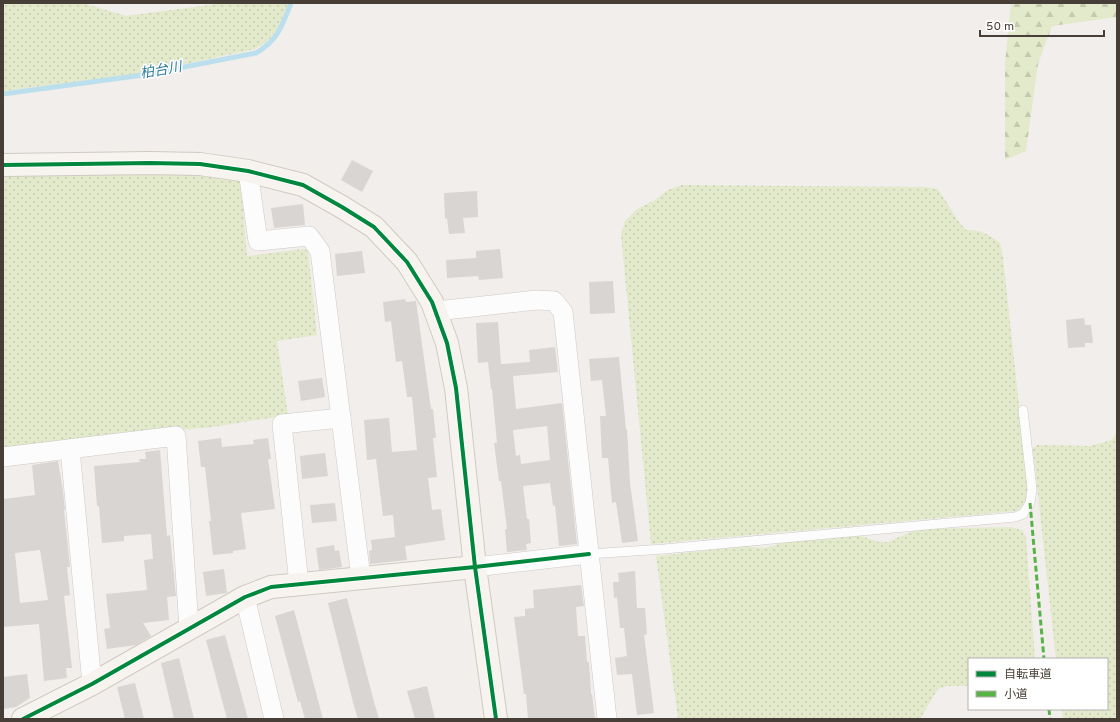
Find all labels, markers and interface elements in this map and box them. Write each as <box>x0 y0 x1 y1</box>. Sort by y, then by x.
scale bar <box>980 12 1104 38</box>
text: 50 m <box>986 19 1014 35</box>
water label: 柏台川 <box>139 59 185 83</box>
legend <box>968 658 1108 710</box>
text: 自転車道 <box>1004 667 1052 683</box>
text: 小道 <box>1004 687 1028 703</box>

